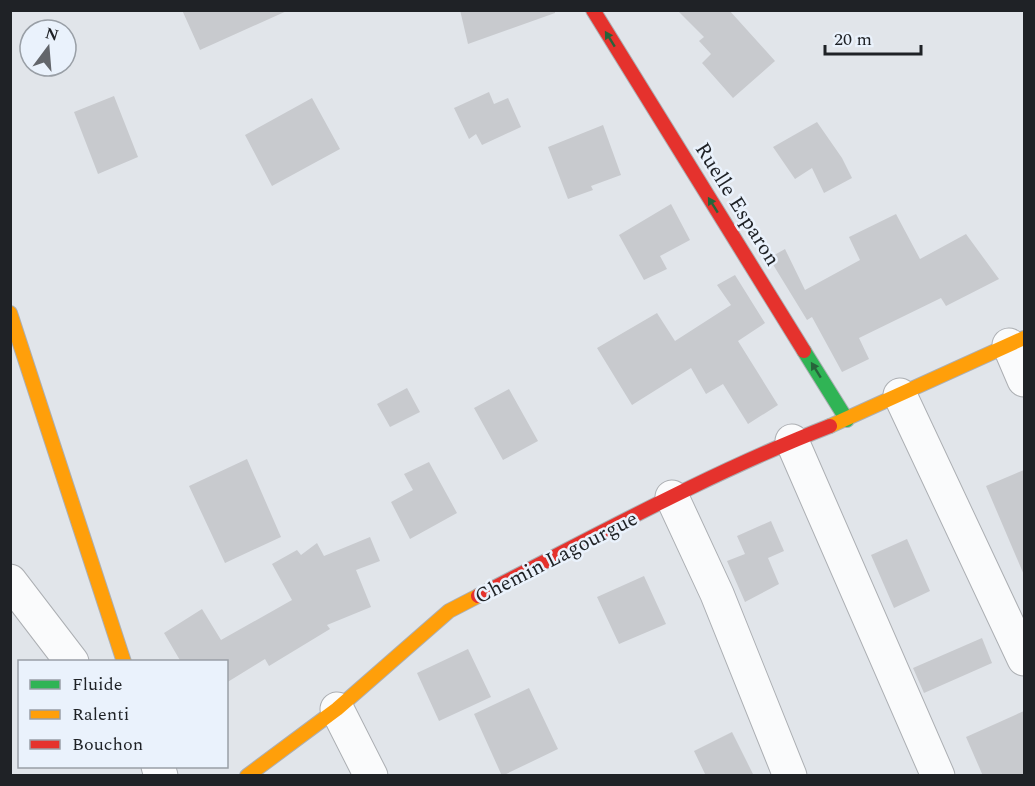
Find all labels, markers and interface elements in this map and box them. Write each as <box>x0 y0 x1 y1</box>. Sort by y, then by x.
north arrow <box>18 18 78 78</box>
scale bar <box>825 18 921 56</box>
text: N <box>42 21 61 48</box>
text: 20 m <box>834 26 872 53</box>
one-way arrow <box>605 31 616 47</box>
street label: Ruelle Esparon <box>686 136 788 273</box>
one-way arrow <box>708 197 719 213</box>
one-way arrow <box>811 362 822 378</box>
street label: Chemin Lagourgue <box>469 503 644 613</box>
legend <box>18 660 228 768</box>
text: Fluide <box>72 671 123 698</box>
text: Ralenti <box>72 701 129 728</box>
text: Bouchon <box>72 731 143 758</box>

